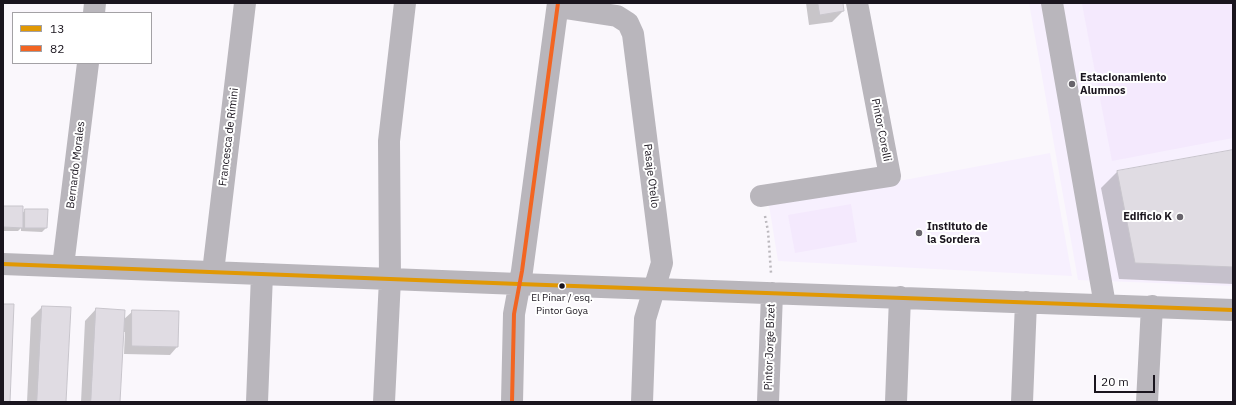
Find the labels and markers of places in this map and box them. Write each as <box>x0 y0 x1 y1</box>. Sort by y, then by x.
place label: Estacionamiento Alumnos <box>1080 71 1167 97</box>
marker: Estacionamiento Alumnos <box>1067 79 1077 89</box>
place label: Edificio K <box>1123 210 1172 224</box>
marker: Edificio K <box>1175 212 1185 222</box>
place label: Instituto de la Sordera <box>927 220 988 246</box>
marker: Instituto de la Sordera <box>914 228 924 238</box>
marker: El Pinar / esq. Pintor Goya <box>557 281 567 291</box>
place label: El Pinar / esq. Pintor Goya <box>531 292 593 316</box>

